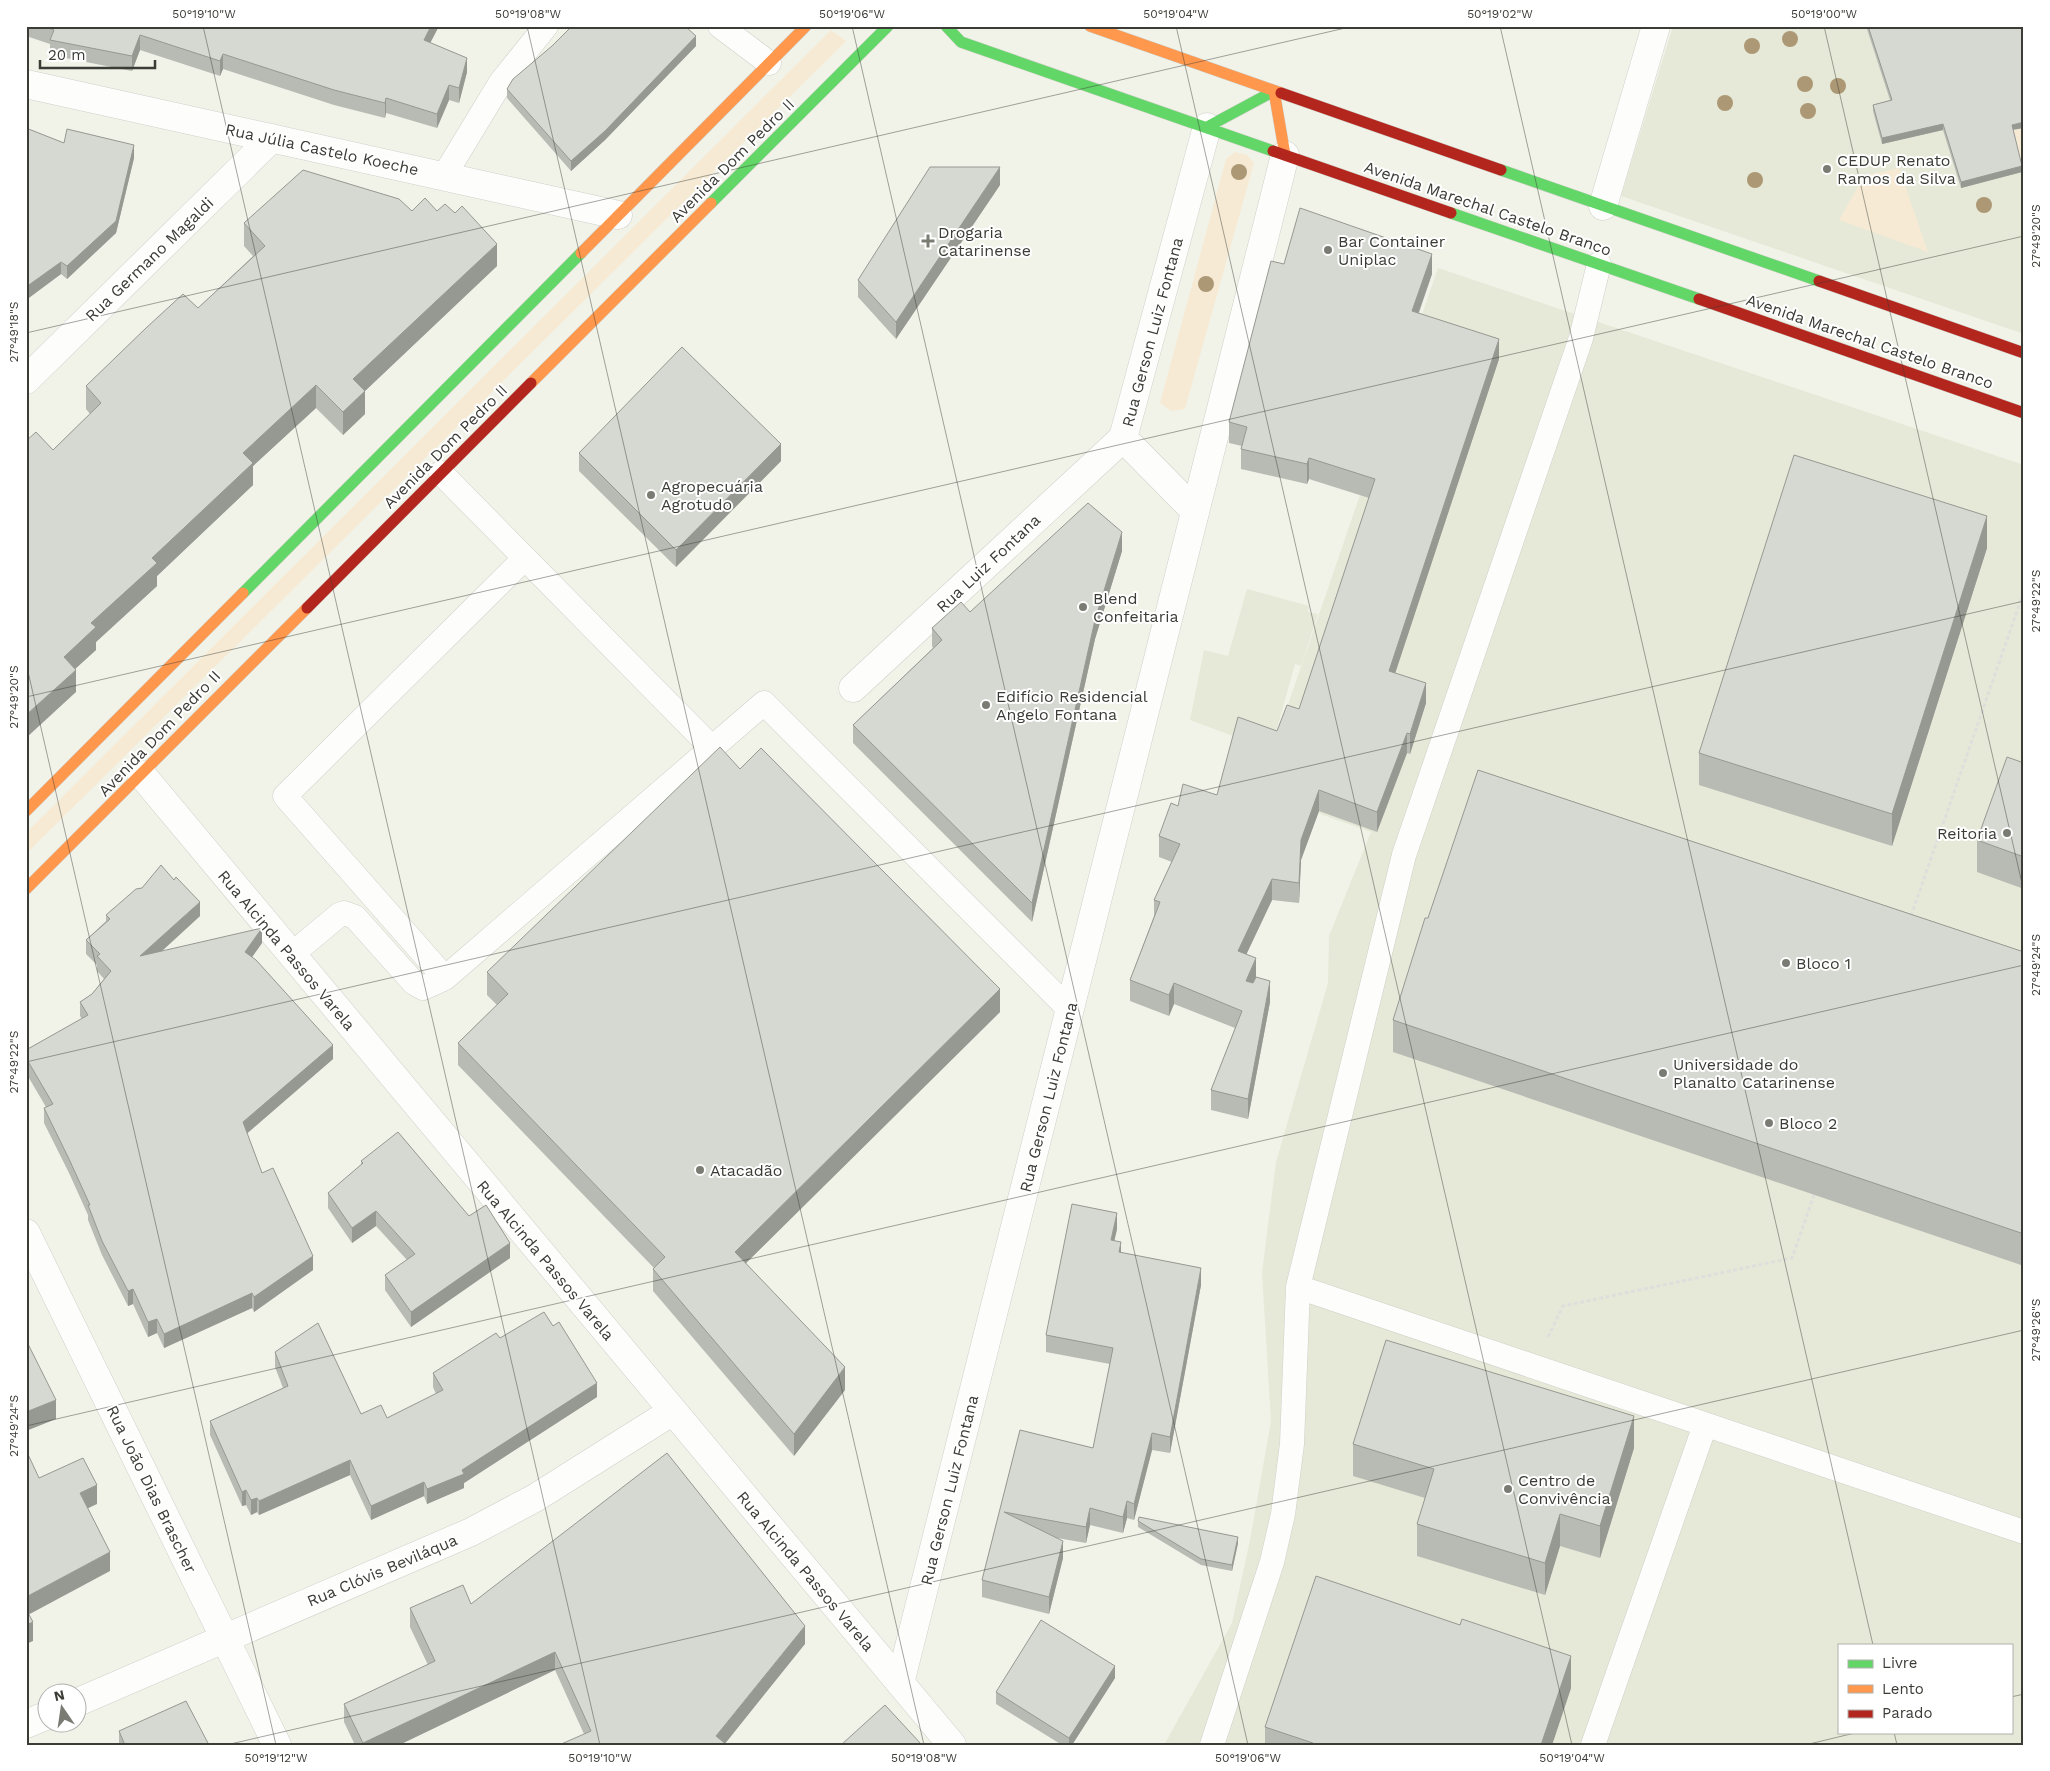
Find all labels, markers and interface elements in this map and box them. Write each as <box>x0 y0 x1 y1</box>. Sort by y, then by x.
text: 50°19'10"W <box>172 7 236 21</box>
text: 50°19'08"W <box>495 7 562 21</box>
text: 50°19'06"W <box>819 7 885 21</box>
text: 50°19'04"W <box>1143 7 1209 21</box>
text: 50°19'02"W <box>1467 7 1533 21</box>
text: 50°19'00"W <box>1791 7 1858 21</box>
scale bar <box>40 38 155 70</box>
text: 20 m <box>48 46 86 64</box>
street label: Avenida Dom Pedro II <box>666 94 798 226</box>
street label: Rua Júlia Castelo Koeche <box>223 120 420 179</box>
place label: CEDUP Renato Ramos da Silva <box>1837 151 1956 188</box>
street label: Avenida Marechal Castelo Branco <box>1362 157 1614 260</box>
marker: CEDUP Renato Ramos da Silva <box>1821 163 1833 175</box>
street label: Rua Germano Magaldi <box>81 193 217 325</box>
text: 27°49'20"S <box>2029 204 2043 268</box>
place label: Drogaria Catarinense <box>938 223 1031 260</box>
place label: Bar Container Uniplac <box>1338 232 1446 269</box>
marker: Drogaria Catarinense <box>922 235 934 247</box>
street label: Rua Gerson Luiz Fontana <box>1118 235 1187 429</box>
marker: Bar Container Uniplac <box>1322 244 1334 256</box>
street label: Avenida Marechal Castelo Branco <box>1744 290 1996 393</box>
text: 27°49'18"S <box>7 302 21 362</box>
street label: Avenida Dom Pedro II <box>379 380 511 512</box>
place label: Agropecuária Agrotudo <box>661 477 763 514</box>
marker: Agropecuária Agrotudo <box>645 489 657 501</box>
street label: Rua Luiz Fontana <box>932 510 1044 616</box>
text: 27°49'22"S <box>2029 570 2043 632</box>
place label: Blend Confeitaria <box>1093 589 1179 626</box>
marker: Blend Confeitaria <box>1077 601 1089 613</box>
text: 27°49'20"S <box>7 665 21 729</box>
street label: Avenida Dom Pedro II <box>94 667 224 800</box>
place label: Edifício Residencial Angelo Fontana <box>996 687 1148 724</box>
marker: Edifício Residencial Angelo Fontana <box>980 699 992 711</box>
place label: Reitoria <box>1937 824 1997 843</box>
marker: Reitoria <box>2001 827 2013 839</box>
street label: Rua Alcinda Passos Varela <box>214 866 359 1034</box>
text: 27°49'24"S <box>2029 934 2043 996</box>
place label: Bloco 1 <box>1796 954 1851 973</box>
marker: Bloco 1 <box>1780 957 1792 969</box>
street label: Rua Gerson Luiz Fontana <box>1016 1000 1081 1194</box>
text: 27°49'22"S <box>7 1031 21 1093</box>
place label: Universidade do Planalto Catarinense <box>1673 1055 1835 1092</box>
marker: Universidade do Planalto Catarinense <box>1657 1067 1669 1079</box>
place label: Bloco 2 <box>1779 1114 1837 1133</box>
marker: Bloco 2 <box>1763 1117 1775 1129</box>
place label: Atacadão <box>710 1161 782 1180</box>
marker: Atacadão <box>694 1164 706 1176</box>
street label: Rua Alcinda Passos Varela <box>473 1176 618 1344</box>
text: 27°49'26"S <box>2029 1298 2043 1362</box>
street label: Rua Gerson Luiz Fontana <box>917 1393 982 1587</box>
text: 27°49'24"S <box>7 1395 21 1457</box>
street label: Rua João Dias Brascher <box>103 1402 201 1577</box>
place label: Centro de Convivência <box>1518 1471 1611 1508</box>
marker: Centro de Convivência <box>1502 1483 1514 1495</box>
street label: Rua Alcinda Passos Varela <box>733 1487 878 1655</box>
street label: Rua Clóvis Beviláqua <box>304 1530 460 1611</box>
legend <box>1838 1644 2012 1734</box>
text: Livre <box>1882 1654 1917 1672</box>
text: Lento <box>1882 1680 1924 1698</box>
north arrow <box>38 1684 88 1734</box>
text: N <box>52 1686 66 1704</box>
text: Parado <box>1882 1704 1932 1722</box>
text: 50°19'12"W <box>245 1751 308 1765</box>
text: 50°19'10"W <box>568 1751 632 1765</box>
text: 50°19'08"W <box>891 1751 958 1765</box>
text: 50°19'06"W <box>1215 1751 1281 1765</box>
text: 50°19'04"W <box>1539 1751 1605 1765</box>

